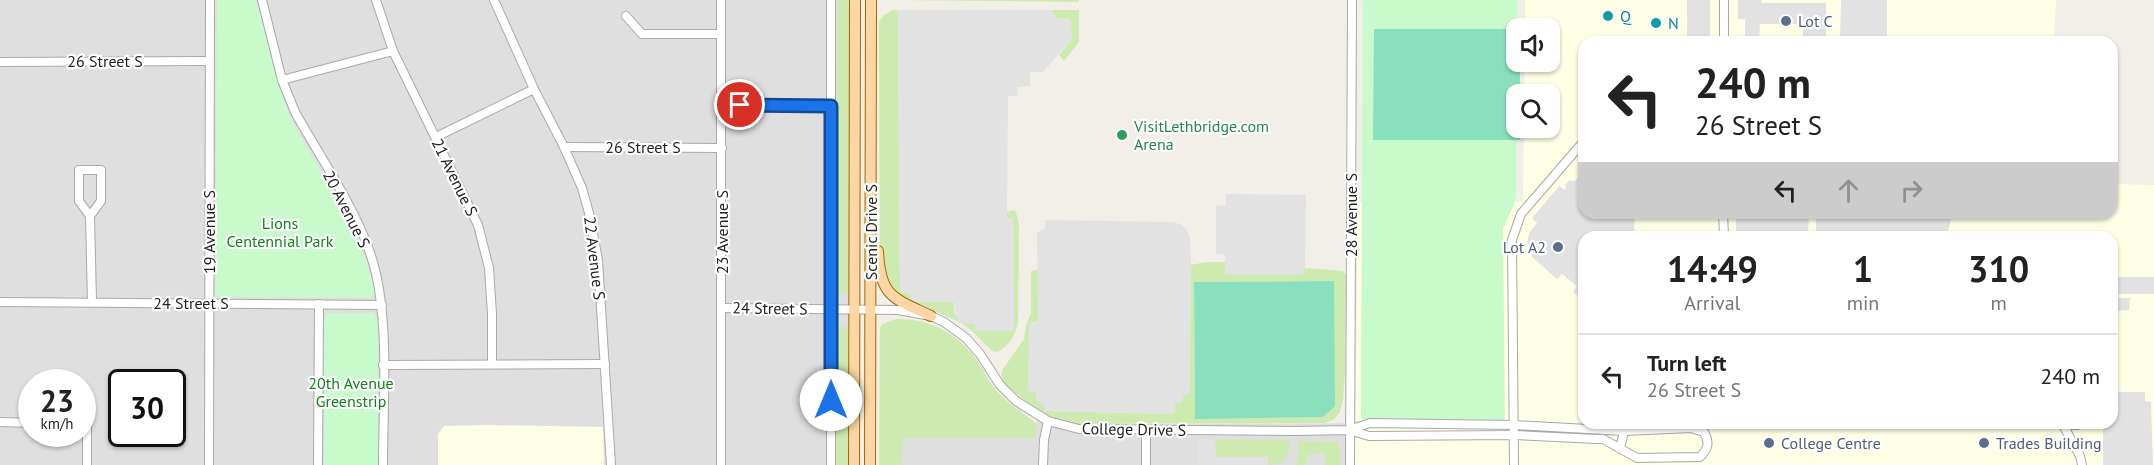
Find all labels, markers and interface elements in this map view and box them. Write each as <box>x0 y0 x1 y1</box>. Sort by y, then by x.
place label: Q <box>1620 6 1632 26</box>
marker: Q <box>1601 9 1615 23</box>
place label: Lot C <box>1798 11 1833 31</box>
place label: N <box>1668 13 1679 33</box>
marker: Lot C <box>1779 14 1793 28</box>
marker: N <box>1649 16 1663 30</box>
map controls <box>1506 18 1560 138</box>
button: sound <box>1506 18 1560 72</box>
street label: 26 Street S <box>67 51 143 71</box>
text: 240 m <box>1695 55 1811 110</box>
icon: left <box>1596 60 1674 138</box>
pin <box>714 79 765 130</box>
button: search <box>1506 84 1560 138</box>
icon: arrive <box>723 88 756 121</box>
text: 26 Street S <box>1695 108 1822 142</box>
place label: VisitLethbridge.com Arena <box>1133 116 1269 154</box>
marker: VisitLethbridge.com Arena <box>1115 128 1129 142</box>
street label: 21 Avenue S <box>428 135 482 219</box>
street label: 26 Street S <box>605 137 681 157</box>
street label: 20 Avenue S <box>319 167 375 251</box>
street label: 28 Avenue S <box>1341 173 1361 257</box>
icon: left <box>1769 174 1802 207</box>
icon: ahead <box>1832 174 1865 207</box>
icon: right <box>1895 174 1928 207</box>
street label: Scenic Drive S <box>861 184 881 280</box>
street label: 19 Avenue S <box>199 190 219 274</box>
street label: 23 Avenue S <box>712 190 732 274</box>
park label: Lions Centennial Park <box>227 213 334 251</box>
street label: 22 Avenue S <box>580 215 610 301</box>
place label: Lot A2 <box>1503 237 1546 257</box>
marker: Lot A2 <box>1551 240 1565 254</box>
text: 14:49 <box>1667 245 1758 292</box>
text: 1 <box>1853 245 1873 292</box>
text: 310 <box>1968 245 2029 292</box>
text: Arrival <box>1684 290 1740 316</box>
text: min <box>1847 290 1879 316</box>
text: m <box>1991 290 2007 316</box>
street label: 24 Street S <box>153 293 229 313</box>
street label: 24 Street S <box>732 297 808 319</box>
text: Turn left <box>1647 349 1727 377</box>
icon: left <box>1596 360 1629 393</box>
text: 240 m <box>2040 362 2100 390</box>
position arrow <box>799 368 863 432</box>
speed limit sign: 30 <box>108 369 186 447</box>
park label: 20th Avenue Greenstrip <box>308 373 394 411</box>
text: 26 Street S <box>1647 377 1741 403</box>
text: 23 <box>40 381 74 420</box>
text: km/h <box>41 414 73 433</box>
street label: College Drive S <box>1082 418 1186 440</box>
place label: College Centre <box>1781 433 1881 453</box>
place label: Trades Building <box>1996 433 2102 453</box>
marker: College Centre <box>1762 436 1776 450</box>
marker: Trades Building <box>1977 436 1991 450</box>

